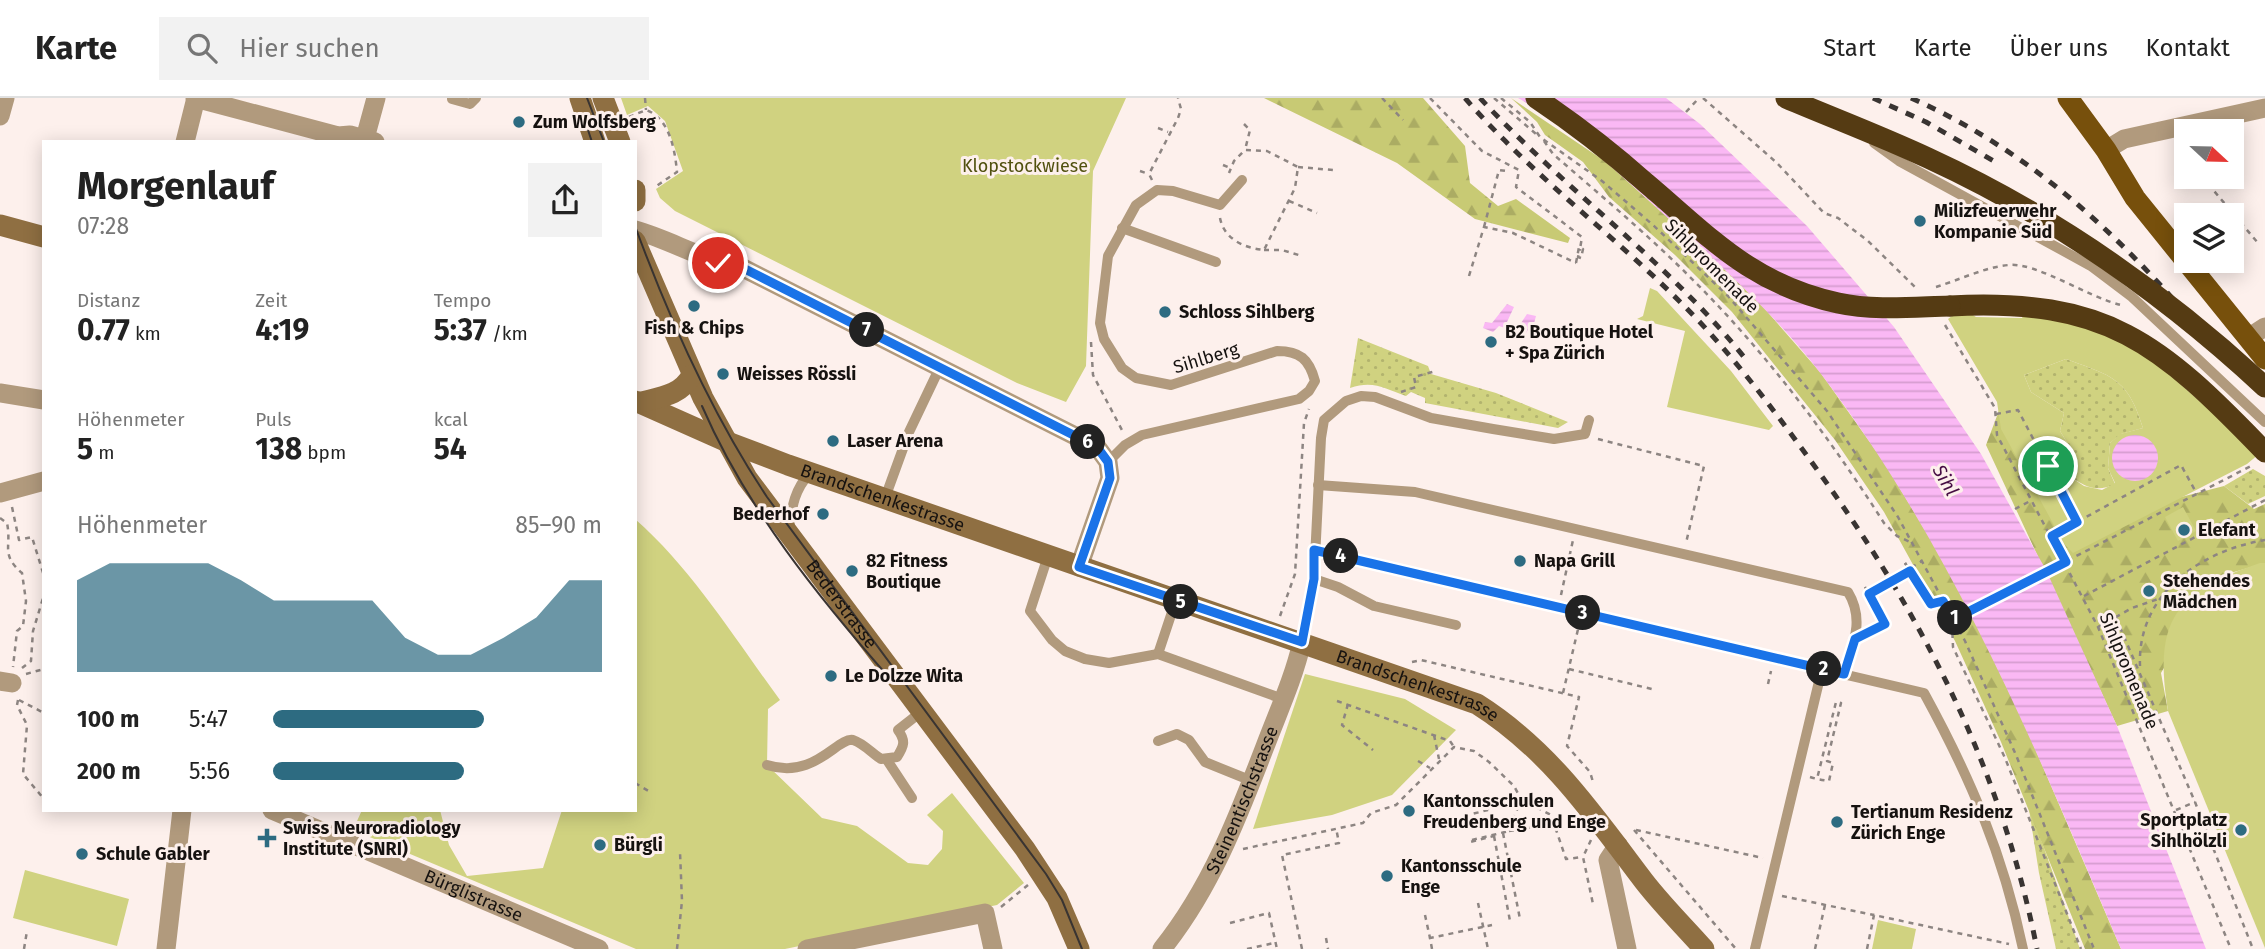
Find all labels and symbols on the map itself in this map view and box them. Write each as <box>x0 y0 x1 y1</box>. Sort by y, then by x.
place label: Zum Wolfsberg <box>533 111 656 133</box>
marker: Zum Wolfsberg <box>511 114 527 130</box>
north arrow <box>2174 119 2244 189</box>
park label: Klopstockwiese <box>962 155 1088 177</box>
place label: Milizfeuerwehr Kompanie Süd <box>1934 200 2057 243</box>
marker: Milizfeuerwehr Kompanie Süd <box>1912 213 1928 229</box>
street label: Sihlpromenade <box>1660 214 1764 318</box>
pin <box>688 233 748 293</box>
marker: Fish & Chips <box>686 298 702 314</box>
place label: Schloss Sihlberg <box>1179 301 1314 323</box>
marker: Schloss Sihlberg <box>1157 304 1173 320</box>
pin: 7 <box>850 313 884 348</box>
place label: Fish & Chips <box>644 317 744 339</box>
place label: B2 Boutique Hotel + Spa Zürich <box>1505 321 1654 364</box>
marker: B2 Boutique Hotel + Spa Zürich <box>1483 334 1499 350</box>
street label: Sihlberg <box>1171 337 1242 378</box>
place label: Weisses Rössli <box>737 363 856 385</box>
marker: Weisses Rössli <box>715 366 731 382</box>
pin: 6 <box>1070 424 1106 460</box>
place label: Laser Arena <box>847 430 943 452</box>
marker: Laser Arena <box>825 433 841 449</box>
pin <box>2018 436 2078 496</box>
street label: Brandschenkestrasse <box>797 459 968 536</box>
water label: Sihl <box>1927 460 1964 500</box>
place label: Bederhof <box>733 503 811 525</box>
marker: Bederhof <box>815 506 831 522</box>
place label: Elefant <box>2198 519 2257 541</box>
marker: Elefant <box>2176 522 2192 538</box>
pin: 4 <box>1324 538 1358 574</box>
place label: 82 Fitness Boutique <box>866 550 948 593</box>
place label: Napa Grill <box>1534 550 1616 572</box>
marker: Napa Grill <box>1512 553 1528 569</box>
street label: Bederstrasse <box>801 555 882 653</box>
marker: 82 Fitness Boutique <box>844 563 860 579</box>
place label: Stehendes Mädchen <box>2163 570 2250 613</box>
marker: Stehendes Mädchen <box>2141 583 2157 599</box>
pin: 5 <box>1164 584 1198 620</box>
pin: 3 <box>1566 596 1600 630</box>
pin: 1 <box>1938 601 1972 636</box>
street label: Sihlpromenade <box>2095 609 2163 733</box>
street label: Brandschenkestrasse <box>1333 645 1503 727</box>
pin: 2 <box>1806 652 1842 686</box>
place label: Le Dolzze Wita <box>845 665 963 687</box>
marker: Le Dolzze Wita <box>823 668 839 684</box>
street label: Steinentischstrasse <box>1201 723 1283 878</box>
place label: Kantonsschulen Freudenberg und Enge <box>1423 790 1606 833</box>
place label: Tertianum Residenz Zürich Enge <box>1851 801 2013 844</box>
marker: Kantonsschulen Freudenberg und Enge <box>1401 803 1417 819</box>
place label: Sportplatz Sihlhölzli <box>2140 809 2227 852</box>
marker: Tertianum Residenz Zürich Enge <box>1829 814 1845 830</box>
place label: Swiss Neuroradiology Institute (SNRI) <box>283 817 461 860</box>
marker: Sportplatz Sihlhölzli <box>2233 822 2249 838</box>
marker: Swiss Neuroradiology Institute (SNRI) <box>257 828 277 848</box>
place label: Bürgli <box>614 834 663 856</box>
marker: Bürgli <box>592 837 608 853</box>
place label: Schule Gabler <box>96 843 210 865</box>
marker: Schule Gabler <box>74 846 90 862</box>
place label: Kantonsschule Enge <box>1401 855 1522 898</box>
street label: Bürglistrasse <box>421 865 526 926</box>
marker: Kantonsschule Enge <box>1379 868 1395 884</box>

